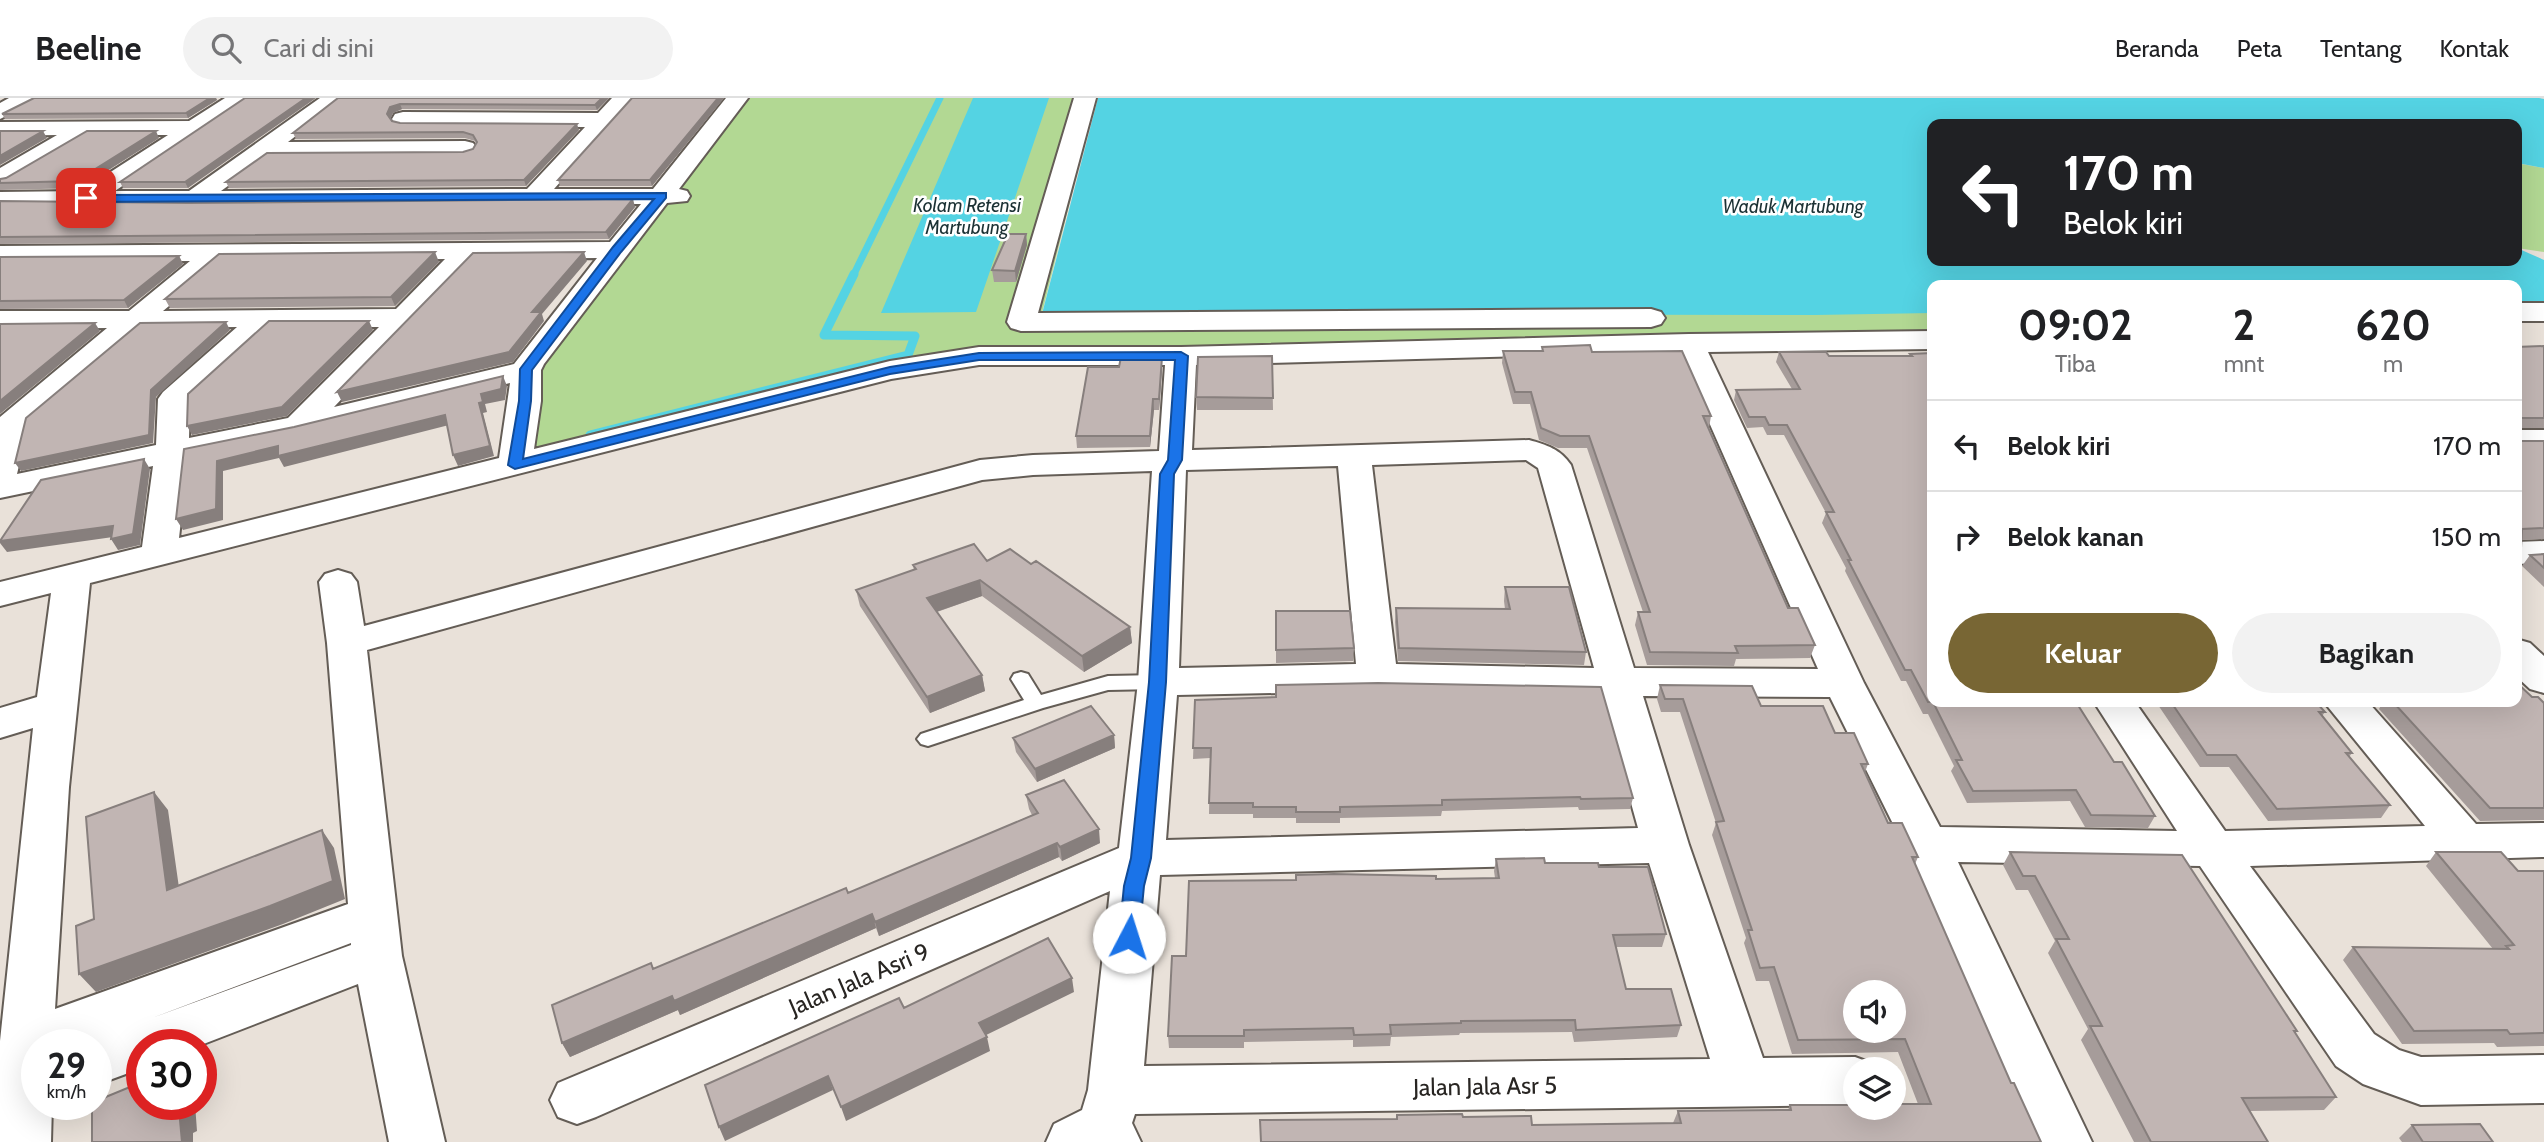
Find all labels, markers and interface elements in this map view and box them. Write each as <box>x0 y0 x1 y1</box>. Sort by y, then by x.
search box <box>183 17 673 80</box>
text: Beeline <box>35 28 141 68</box>
icon: search <box>207 29 245 67</box>
text: Cari di sini <box>263 32 374 64</box>
text: Beranda <box>2115 34 2199 63</box>
text: Peta <box>2237 34 2282 63</box>
text: Tentang <box>2320 34 2401 63</box>
text: Kontak <box>2439 34 2509 63</box>
text: 170 m <box>2063 143 2194 202</box>
icon: left <box>1948 147 2039 238</box>
pin <box>56 168 116 228</box>
icon: arrive <box>67 179 105 217</box>
water label: Kolam Retensi Martubung <box>913 194 1022 239</box>
water label: Waduk Martubung <box>1723 195 1865 218</box>
text: Belok kiri <box>2063 203 2183 242</box>
text: 09:02 <box>2018 299 2133 351</box>
text: 2 <box>2233 299 2255 351</box>
text: 620 <box>2355 299 2431 351</box>
text: Tiba <box>2055 350 2096 378</box>
text: mnt <box>2224 350 2264 378</box>
text: m <box>2383 350 2403 378</box>
icon: left <box>1948 427 1986 465</box>
text: Belok kiri <box>2007 430 2110 462</box>
text: 170 m <box>2433 430 2501 462</box>
icon: right <box>1948 518 1986 556</box>
text: Belok kanan <box>2007 521 2144 553</box>
text: 150 m <box>2432 521 2501 553</box>
button: Keluar <box>1948 613 2218 693</box>
button: Bagikan <box>2232 613 2501 693</box>
position arrow <box>1092 900 1166 974</box>
street label: Jalan Jala Asri 9 <box>783 936 934 1022</box>
map controls <box>1843 980 1906 1120</box>
button: sound <box>1843 980 1906 1043</box>
speed limit sign: 30 <box>126 1029 217 1120</box>
text: 29 <box>47 1044 86 1087</box>
button: layers <box>1843 1057 1906 1120</box>
street label: Jalan Jala Asr 5 <box>1412 1070 1557 1102</box>
text: km/h <box>47 1081 86 1103</box>

